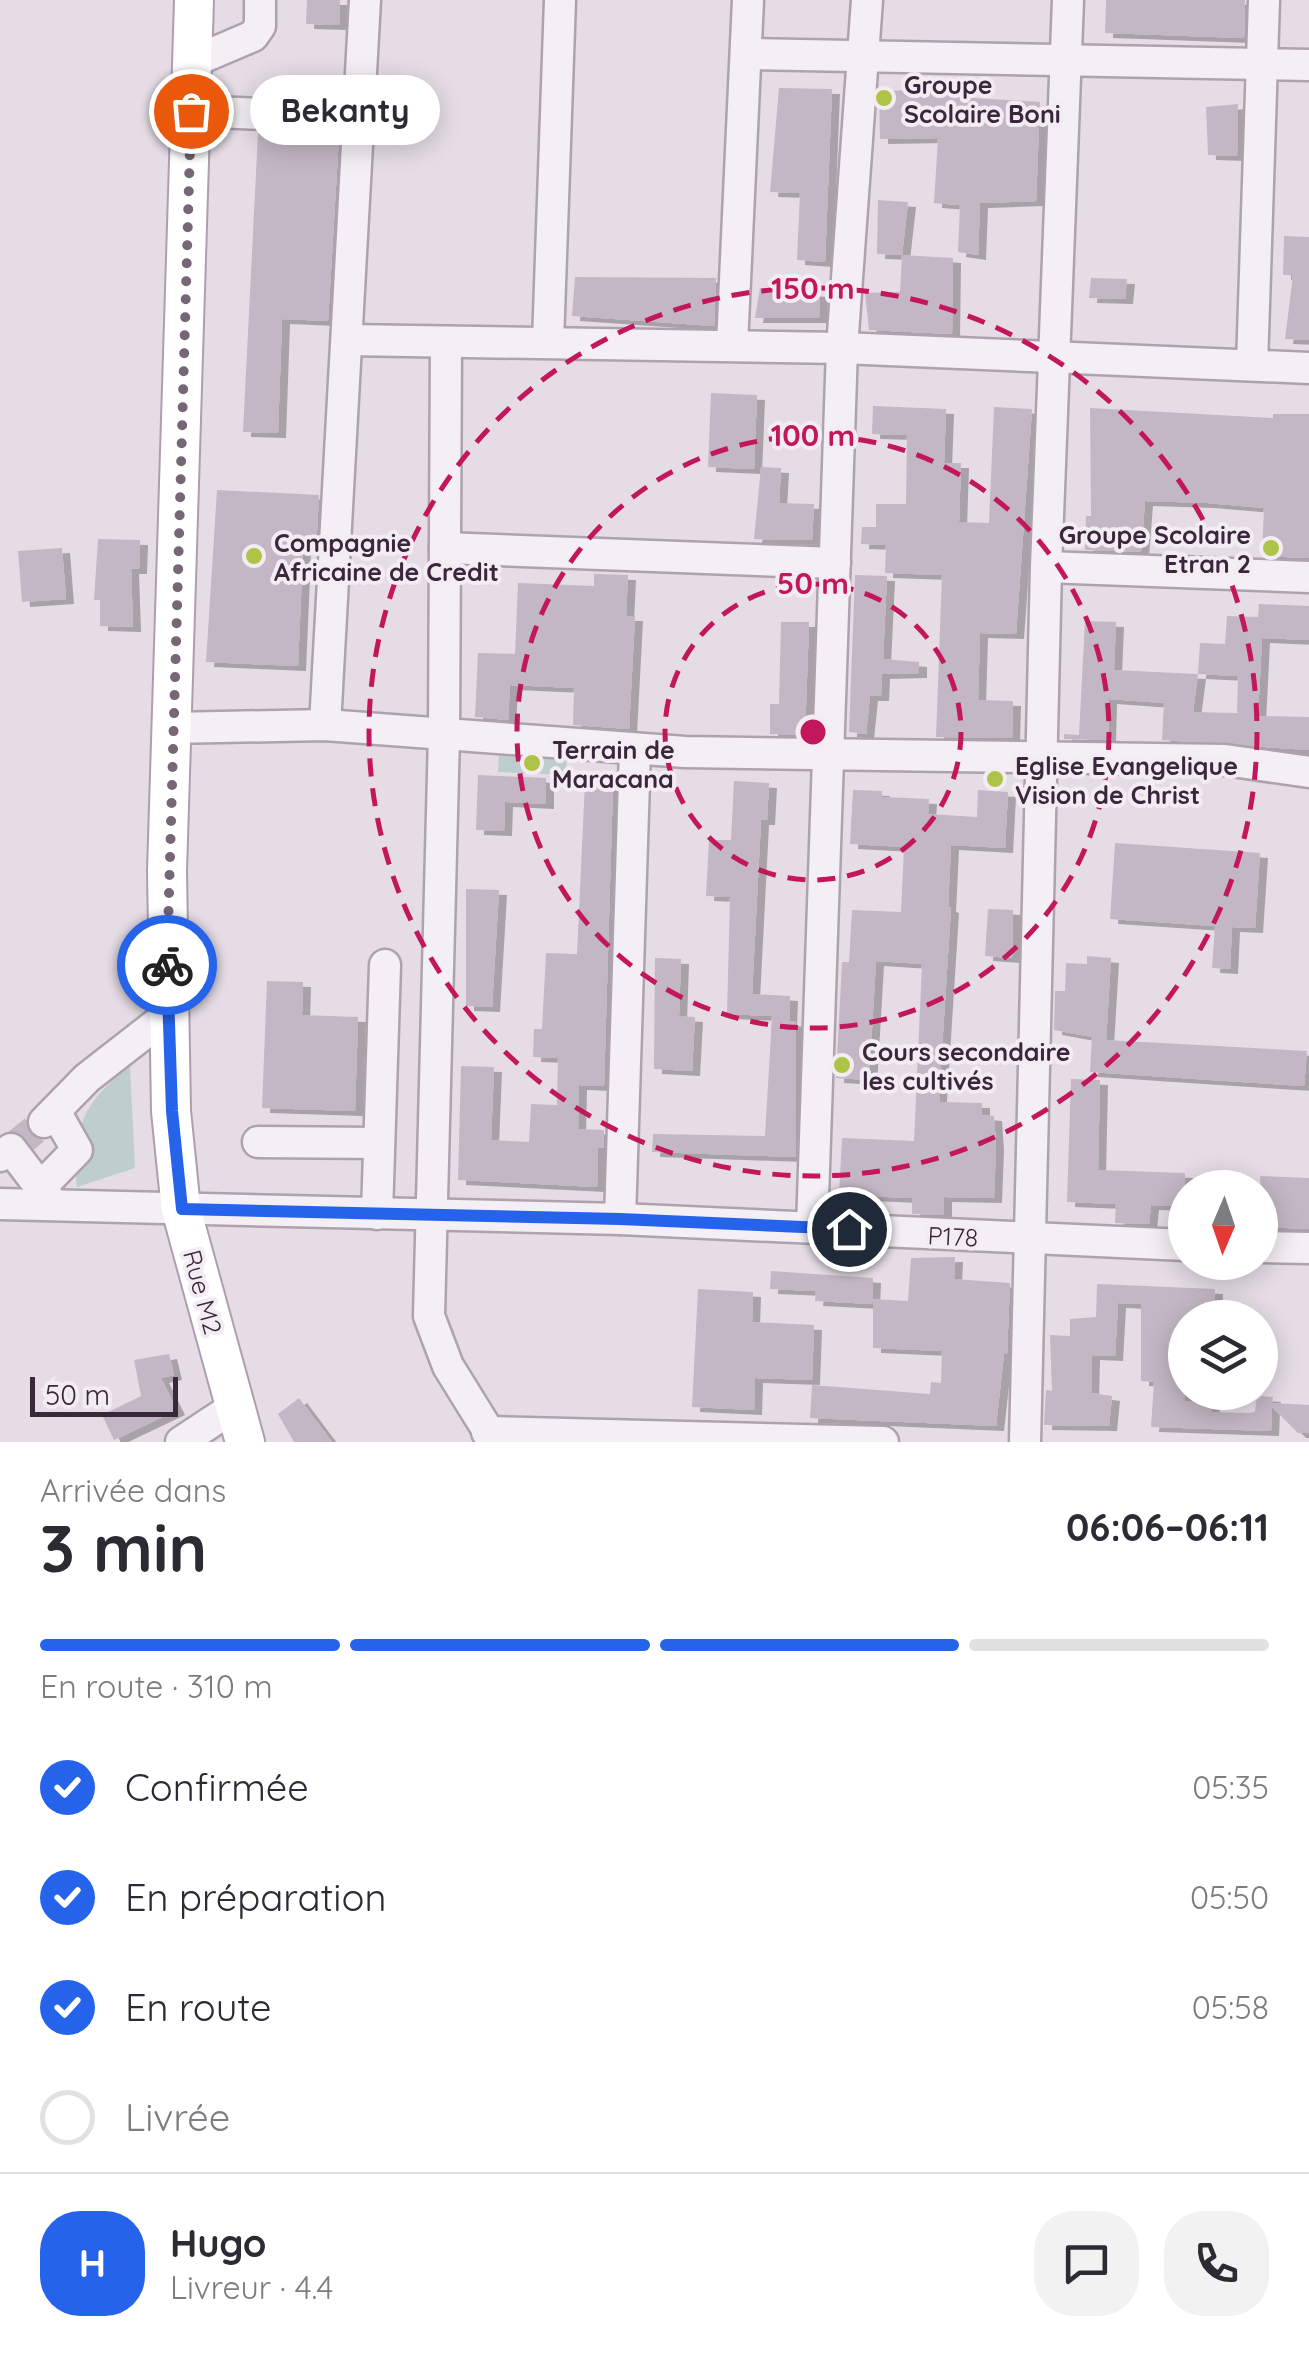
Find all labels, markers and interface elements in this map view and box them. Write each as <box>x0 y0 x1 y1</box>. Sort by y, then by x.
pin <box>149 69 234 154</box>
place label: Groupe Scolaire Boni <box>904 69 1061 129</box>
callout: Bekanty <box>251 76 441 146</box>
icon: bag <box>164 84 219 139</box>
marker: Groupe Scolaire Boni <box>873 87 895 109</box>
text: Bekanty <box>281 90 409 130</box>
text: 150 m <box>771 269 855 307</box>
text: 100 m <box>771 416 855 454</box>
place label: Groupe Scolaire Etran 2 <box>1059 519 1251 579</box>
place label: Compagnie Africaine de Credit <box>274 527 499 587</box>
marker: Groupe Scolaire Etran 2 <box>1260 537 1282 559</box>
marker: Compagnie Africaine de Credit <box>243 545 265 567</box>
text: 50 m <box>777 564 849 602</box>
centre of rings <box>795 714 831 750</box>
place label: Terrain de Maracana <box>552 734 675 794</box>
place label: Eglise Evangelique Vision de Christ <box>1015 750 1238 810</box>
marker: Terrain de Maracana <box>521 752 543 774</box>
marker: Eglise Evangelique Vision de Christ <box>984 768 1006 790</box>
courier <box>117 915 217 1015</box>
icon: bike <box>140 938 195 993</box>
place label: Cours secondaire les cultivés <box>862 1036 1071 1096</box>
marker: Cours secondaire les cultivés <box>831 1054 853 1076</box>
north arrow <box>1168 1170 1278 1280</box>
map controls <box>1168 1170 1278 1410</box>
pin <box>807 1187 892 1272</box>
icon: home <box>822 1202 877 1257</box>
street label: P178 <box>927 1219 979 1253</box>
street label: Rue M2 <box>177 1246 229 1338</box>
button: layers <box>1168 1300 1278 1410</box>
scale bar <box>30 1372 178 1416</box>
text: 50 m <box>45 1377 110 1412</box>
text: Arrivée dans <box>40 1470 226 1510</box>
text: 06:06–06:11 <box>1066 1503 1269 1551</box>
text: 3 min <box>40 1507 207 1588</box>
text: En route · 310 m <box>40 1666 273 1706</box>
icon: check <box>40 1760 95 1815</box>
text: Confirmée <box>125 1763 309 1811</box>
text: 05:35 <box>1192 1767 1269 1807</box>
icon: check <box>40 1870 95 1925</box>
text: En préparation <box>125 1873 386 1921</box>
text: 05:50 <box>1190 1877 1269 1917</box>
icon: check <box>40 1980 95 2035</box>
text: En route <box>125 1983 271 2031</box>
text: 05:58 <box>1192 1987 1269 2027</box>
text: Livrée <box>125 2093 230 2141</box>
button: chat <box>1034 2211 1139 2316</box>
button: phone <box>1164 2211 1269 2316</box>
text: Hugo <box>170 2219 266 2267</box>
text: H <box>79 2239 106 2287</box>
text: Livreur · 4.4 <box>170 2267 333 2307</box>

